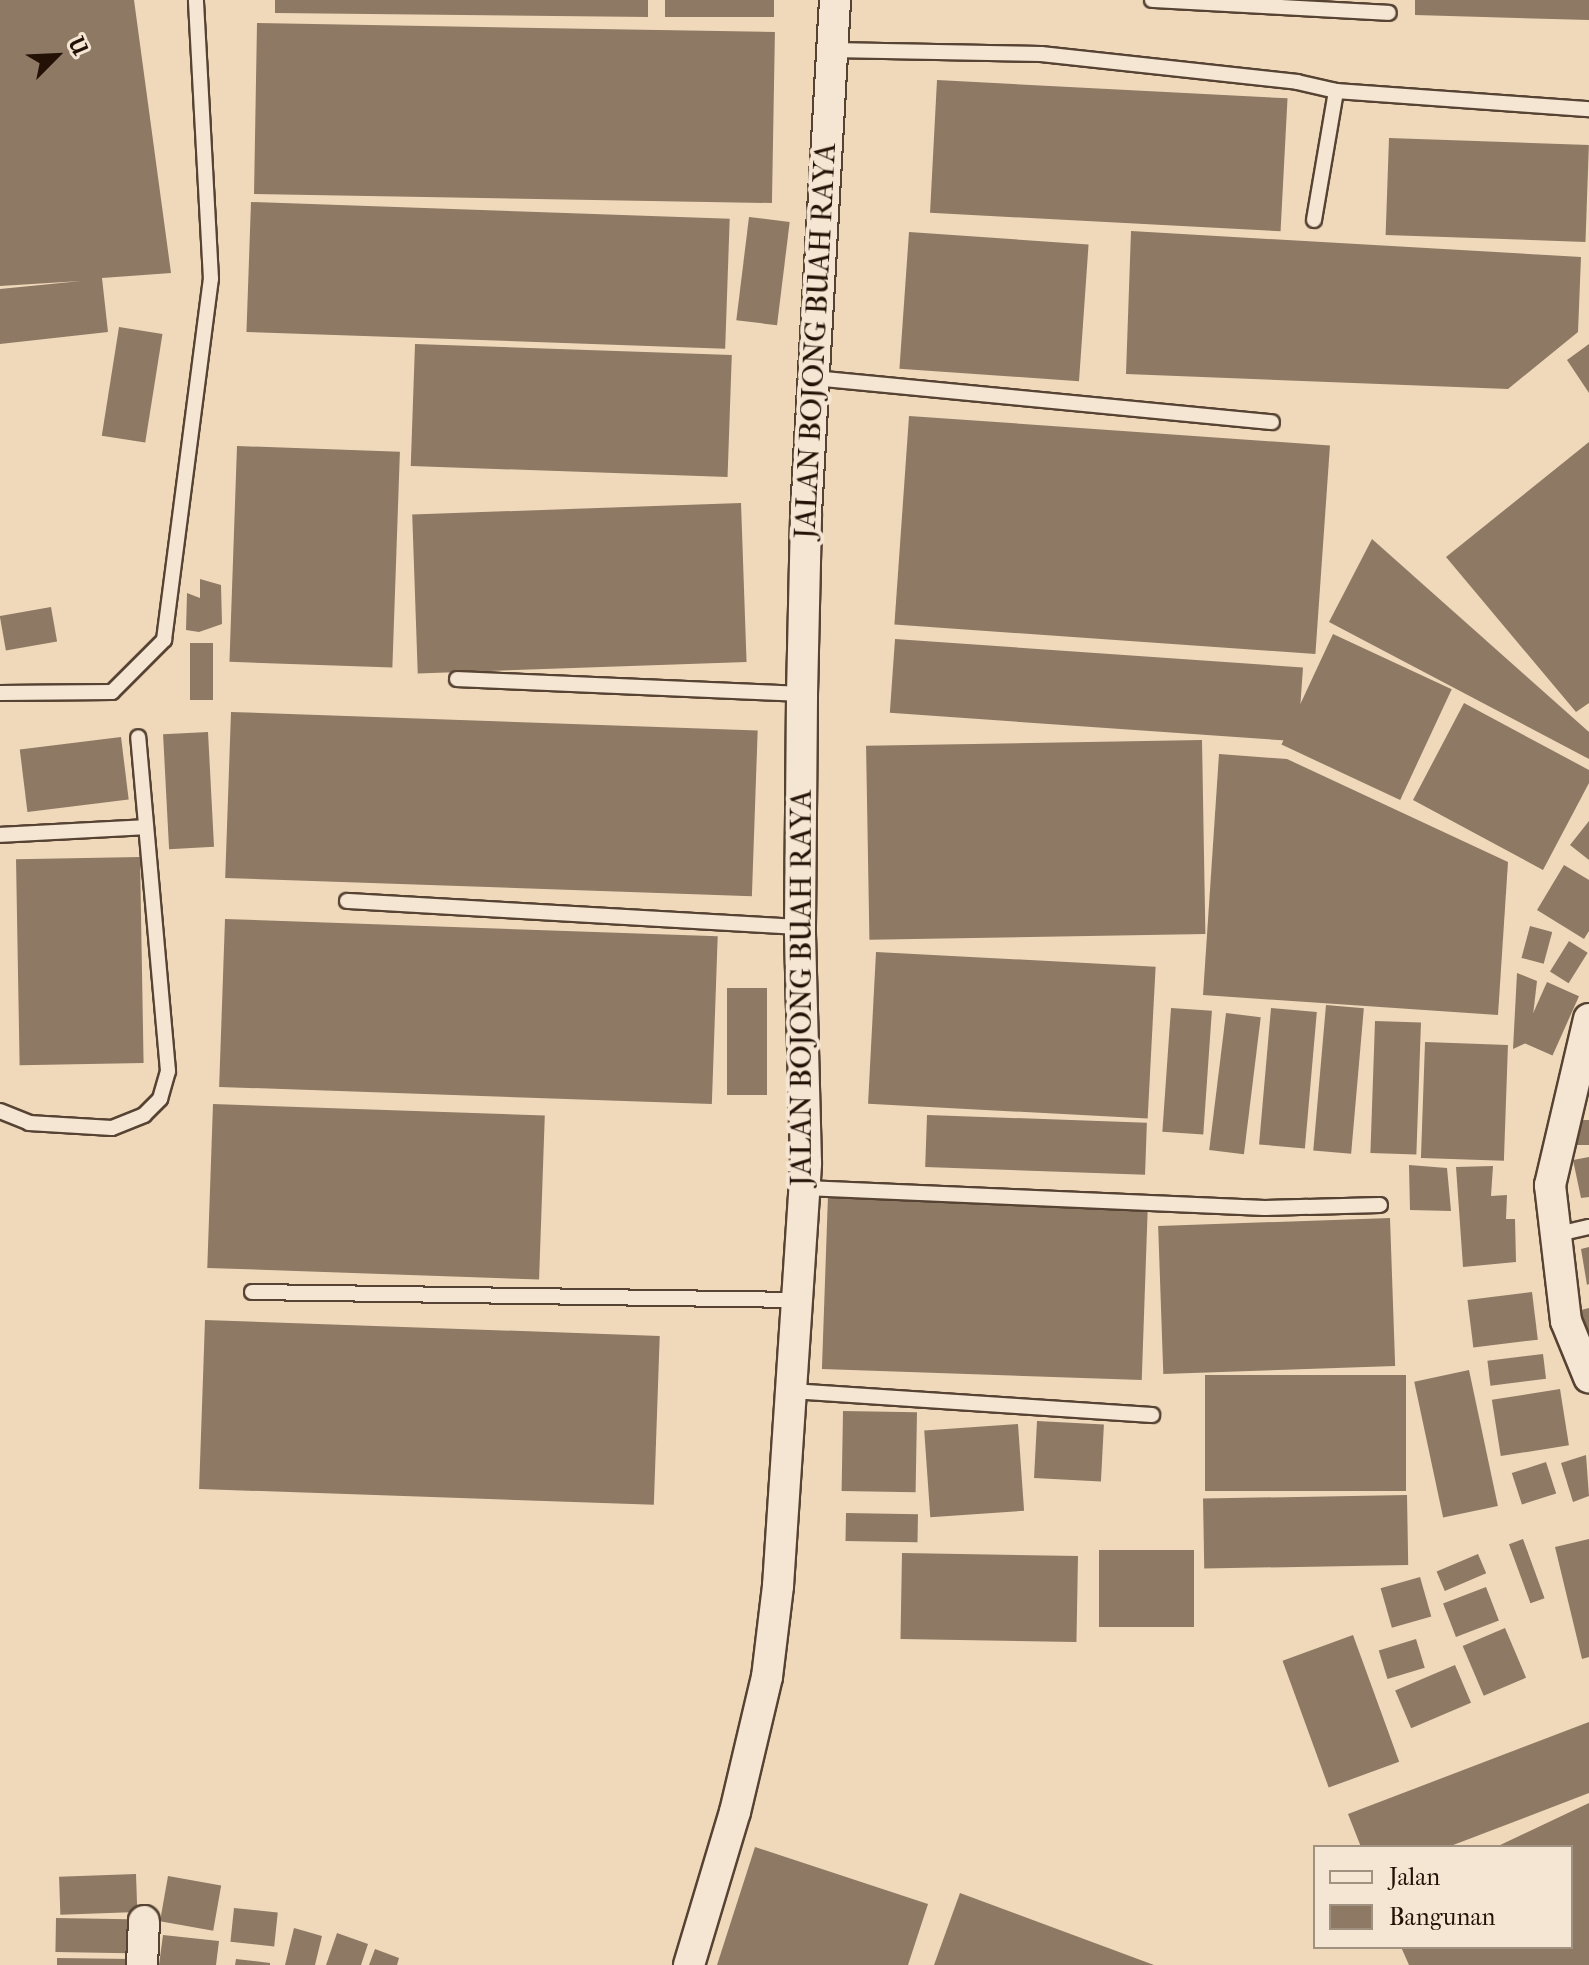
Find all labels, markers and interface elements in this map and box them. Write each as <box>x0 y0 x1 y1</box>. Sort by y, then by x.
north arrow <box>16 16 96 96</box>
text: U <box>63 33 93 59</box>
street label: JALAN BOJONG BUAH RAYA <box>788 142 844 540</box>
street label: JALAN BOJONG BUAH RAYA <box>784 790 820 1186</box>
legend <box>1313 1845 1573 1949</box>
text: Jalan <box>1389 1863 1440 1891</box>
text: Bangunan <box>1389 1903 1495 1931</box>

